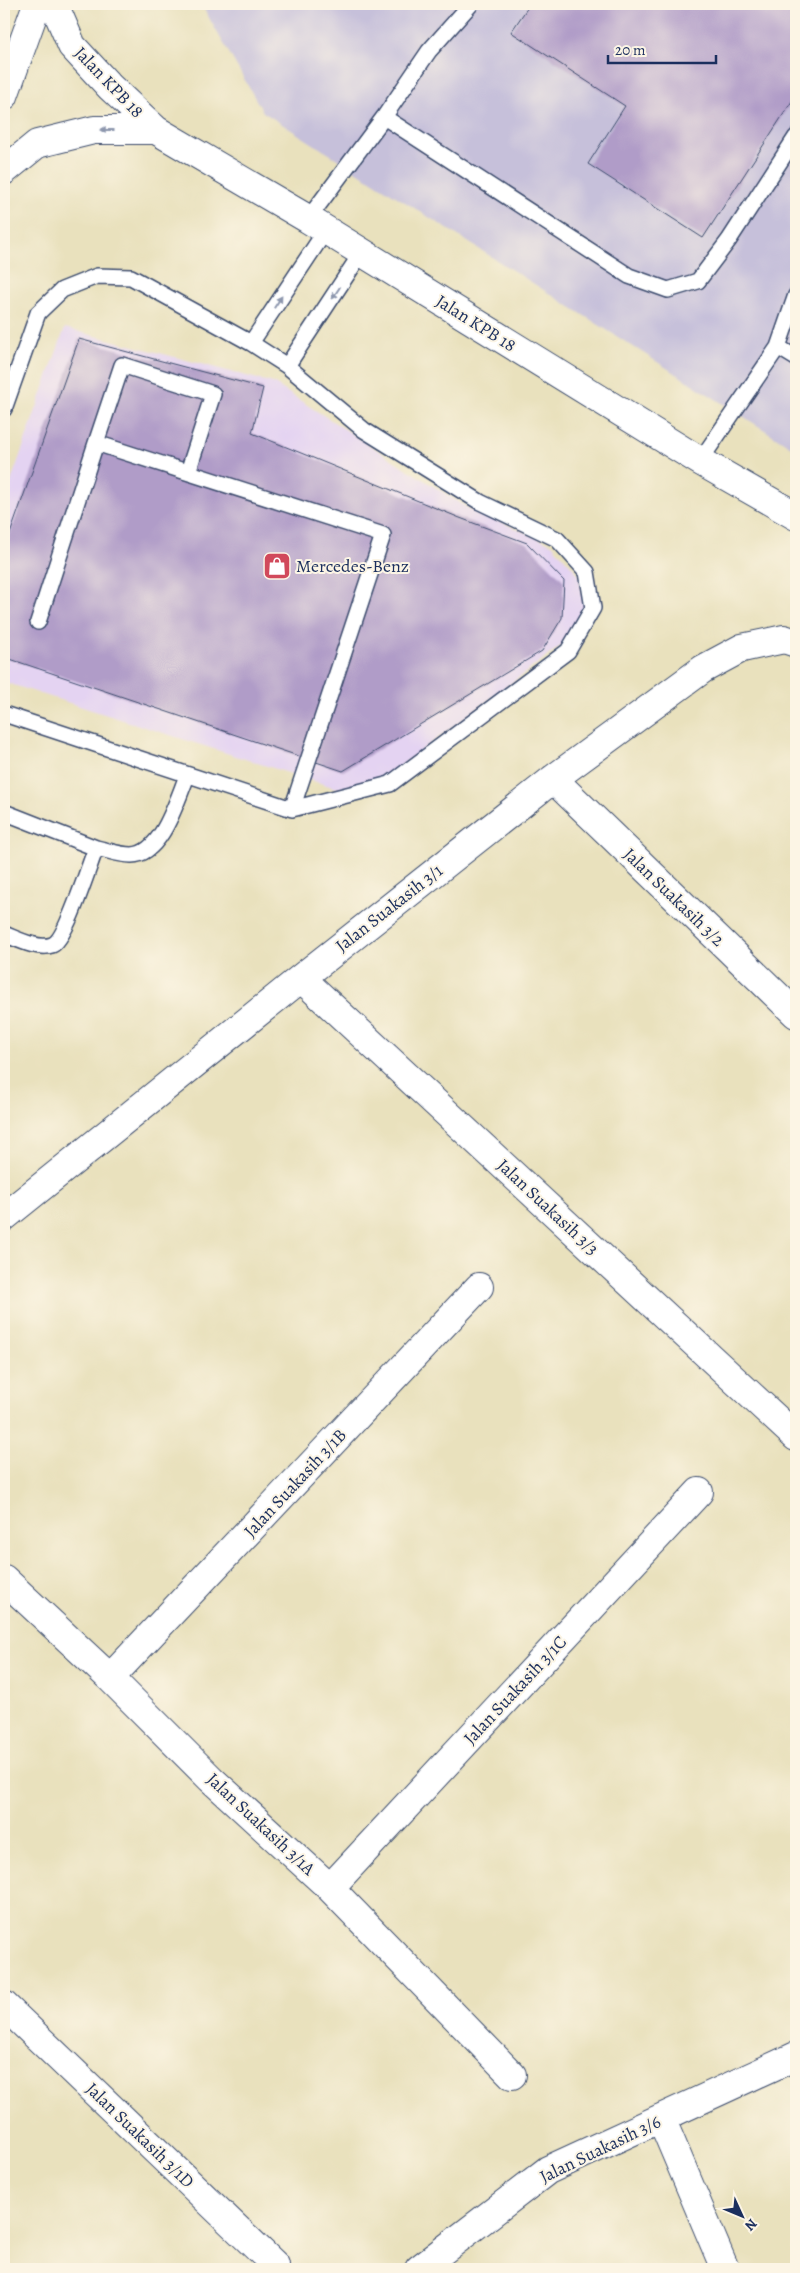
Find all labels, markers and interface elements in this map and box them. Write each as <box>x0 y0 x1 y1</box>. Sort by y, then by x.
scale bar <box>608 32 715 64</box>
text: 20 m <box>615 40 646 60</box>
street label: Jalan KPB 18 <box>69 41 149 123</box>
one-way arrow <box>99 126 115 134</box>
one-way arrow <box>331 287 340 300</box>
street label: Jalan KPB 18 <box>431 289 521 357</box>
one-way arrow <box>273 296 283 309</box>
shop icon: Mercedes-Benz <box>262 551 292 581</box>
place label: Mercedes-Benz <box>296 554 409 578</box>
street label: Jalan Suakasih 3/2 <box>618 843 730 952</box>
street label: Jalan Suakasih 3/1 <box>331 859 447 957</box>
street label: Jalan Suakasih 3/3 <box>492 1154 604 1260</box>
street label: Jalan Suakasih 3/1B <box>238 1423 352 1543</box>
street label: Jalan Suakasih 3/1C <box>458 1630 572 1750</box>
street label: Jalan Suakasih 3/1A <box>202 1767 321 1881</box>
street label: Jalan Suakasih 3/1D <box>80 2077 200 2193</box>
street label: Jalan Suakasih 3/6 <box>536 2109 664 2189</box>
north arrow <box>718 2190 768 2240</box>
text: N <box>741 2214 761 2235</box>

